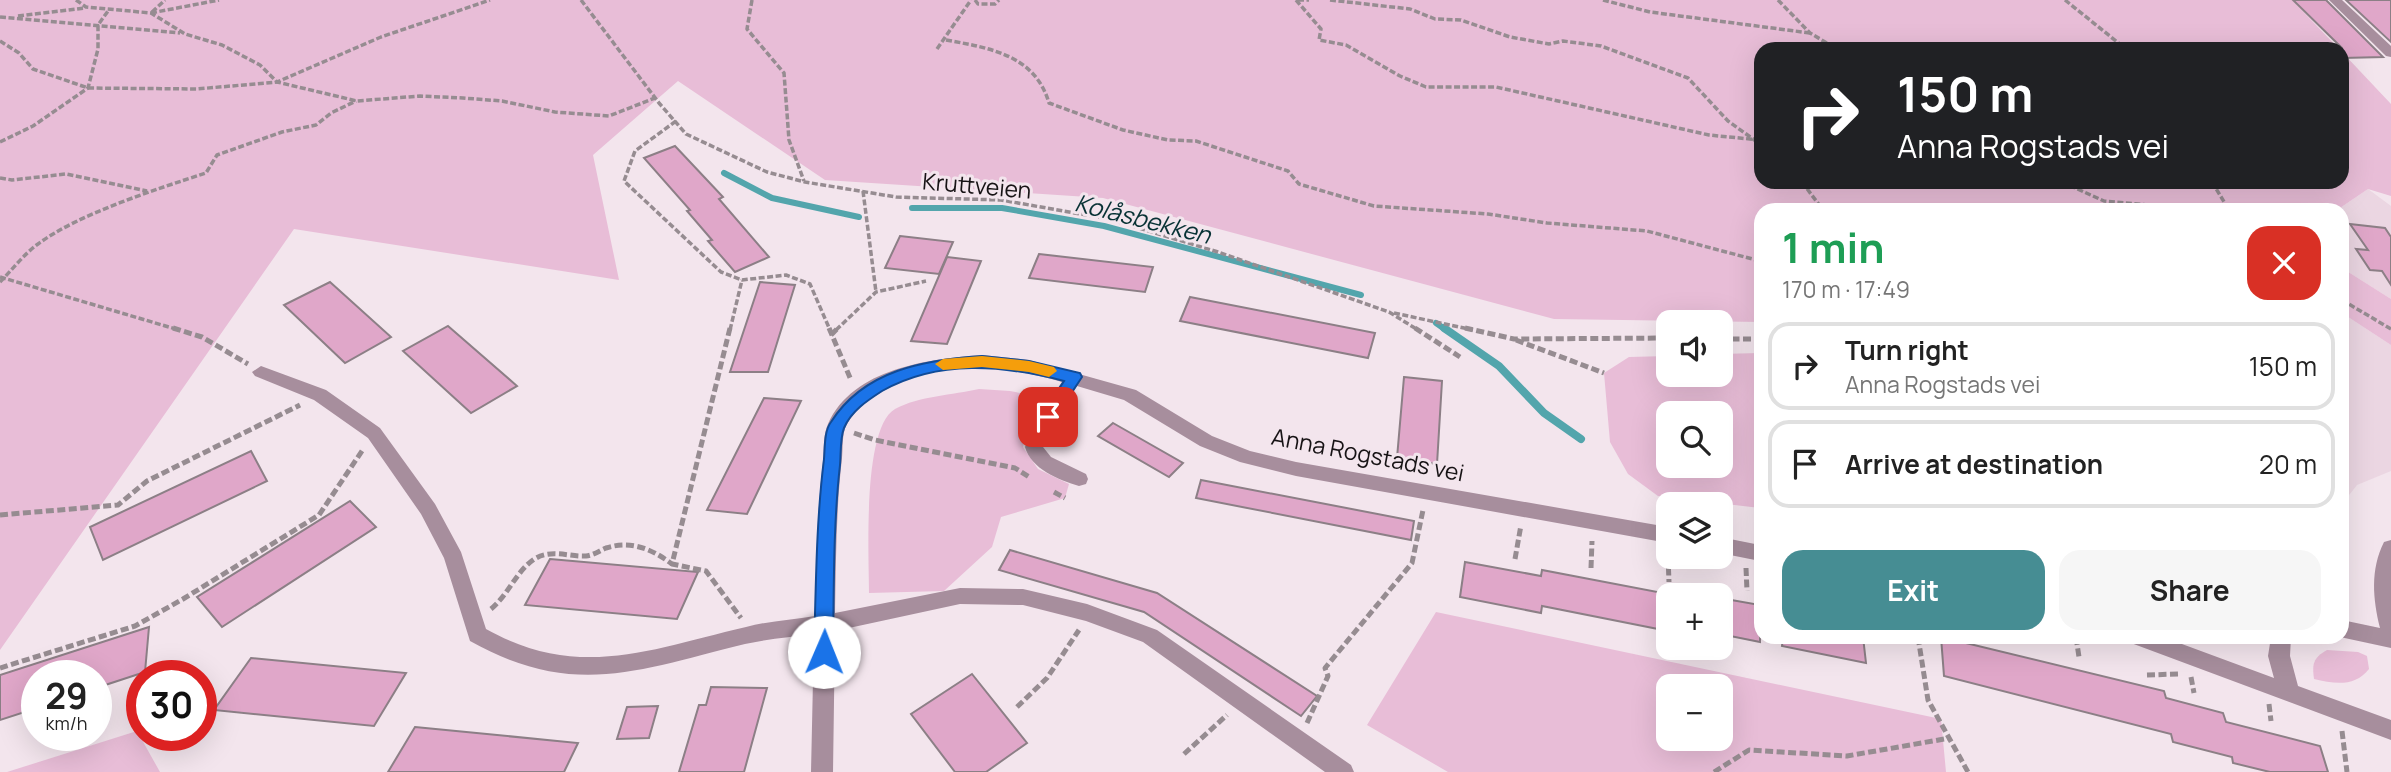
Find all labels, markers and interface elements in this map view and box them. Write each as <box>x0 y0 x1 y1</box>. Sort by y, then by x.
text: 150 m <box>1897 60 2033 127</box>
icon: right <box>1782 70 1873 161</box>
text: Anna Rogstads vei <box>1897 124 2169 168</box>
street label: Kruttveien <box>921 164 1033 206</box>
water label: Kolåsbekken <box>1072 185 1215 251</box>
text: 1 min <box>1782 218 1885 276</box>
button: close <box>2247 226 2321 300</box>
text: 170 m · 17:49 <box>1782 273 1910 305</box>
map controls <box>1656 310 1733 751</box>
button: sound <box>1656 310 1733 387</box>
text: Turn right <box>1845 332 1969 368</box>
icon: right <box>1786 347 1824 385</box>
text: 150 m <box>2249 348 2317 384</box>
text: Anna Rogstads vei <box>1845 368 2040 400</box>
pin <box>1018 387 1078 447</box>
icon: arrive <box>1029 398 1067 436</box>
button: search <box>1656 401 1733 478</box>
street label: Anna Rogstads vei <box>1269 420 1467 488</box>
icon: arrive <box>1786 445 1824 483</box>
text: Arrive at destination <box>1845 446 2103 482</box>
text: 20 m <box>2259 446 2317 482</box>
button: layers <box>1656 492 1733 569</box>
button: Exit <box>1782 550 2045 630</box>
button: Share <box>2059 550 2321 630</box>
button: + <box>1656 583 1733 660</box>
position arrow <box>787 615 861 689</box>
speed limit sign: 30 <box>126 660 217 751</box>
text: 29 <box>45 672 88 720</box>
button: − <box>1656 674 1733 751</box>
text: km/h <box>46 711 87 735</box>

